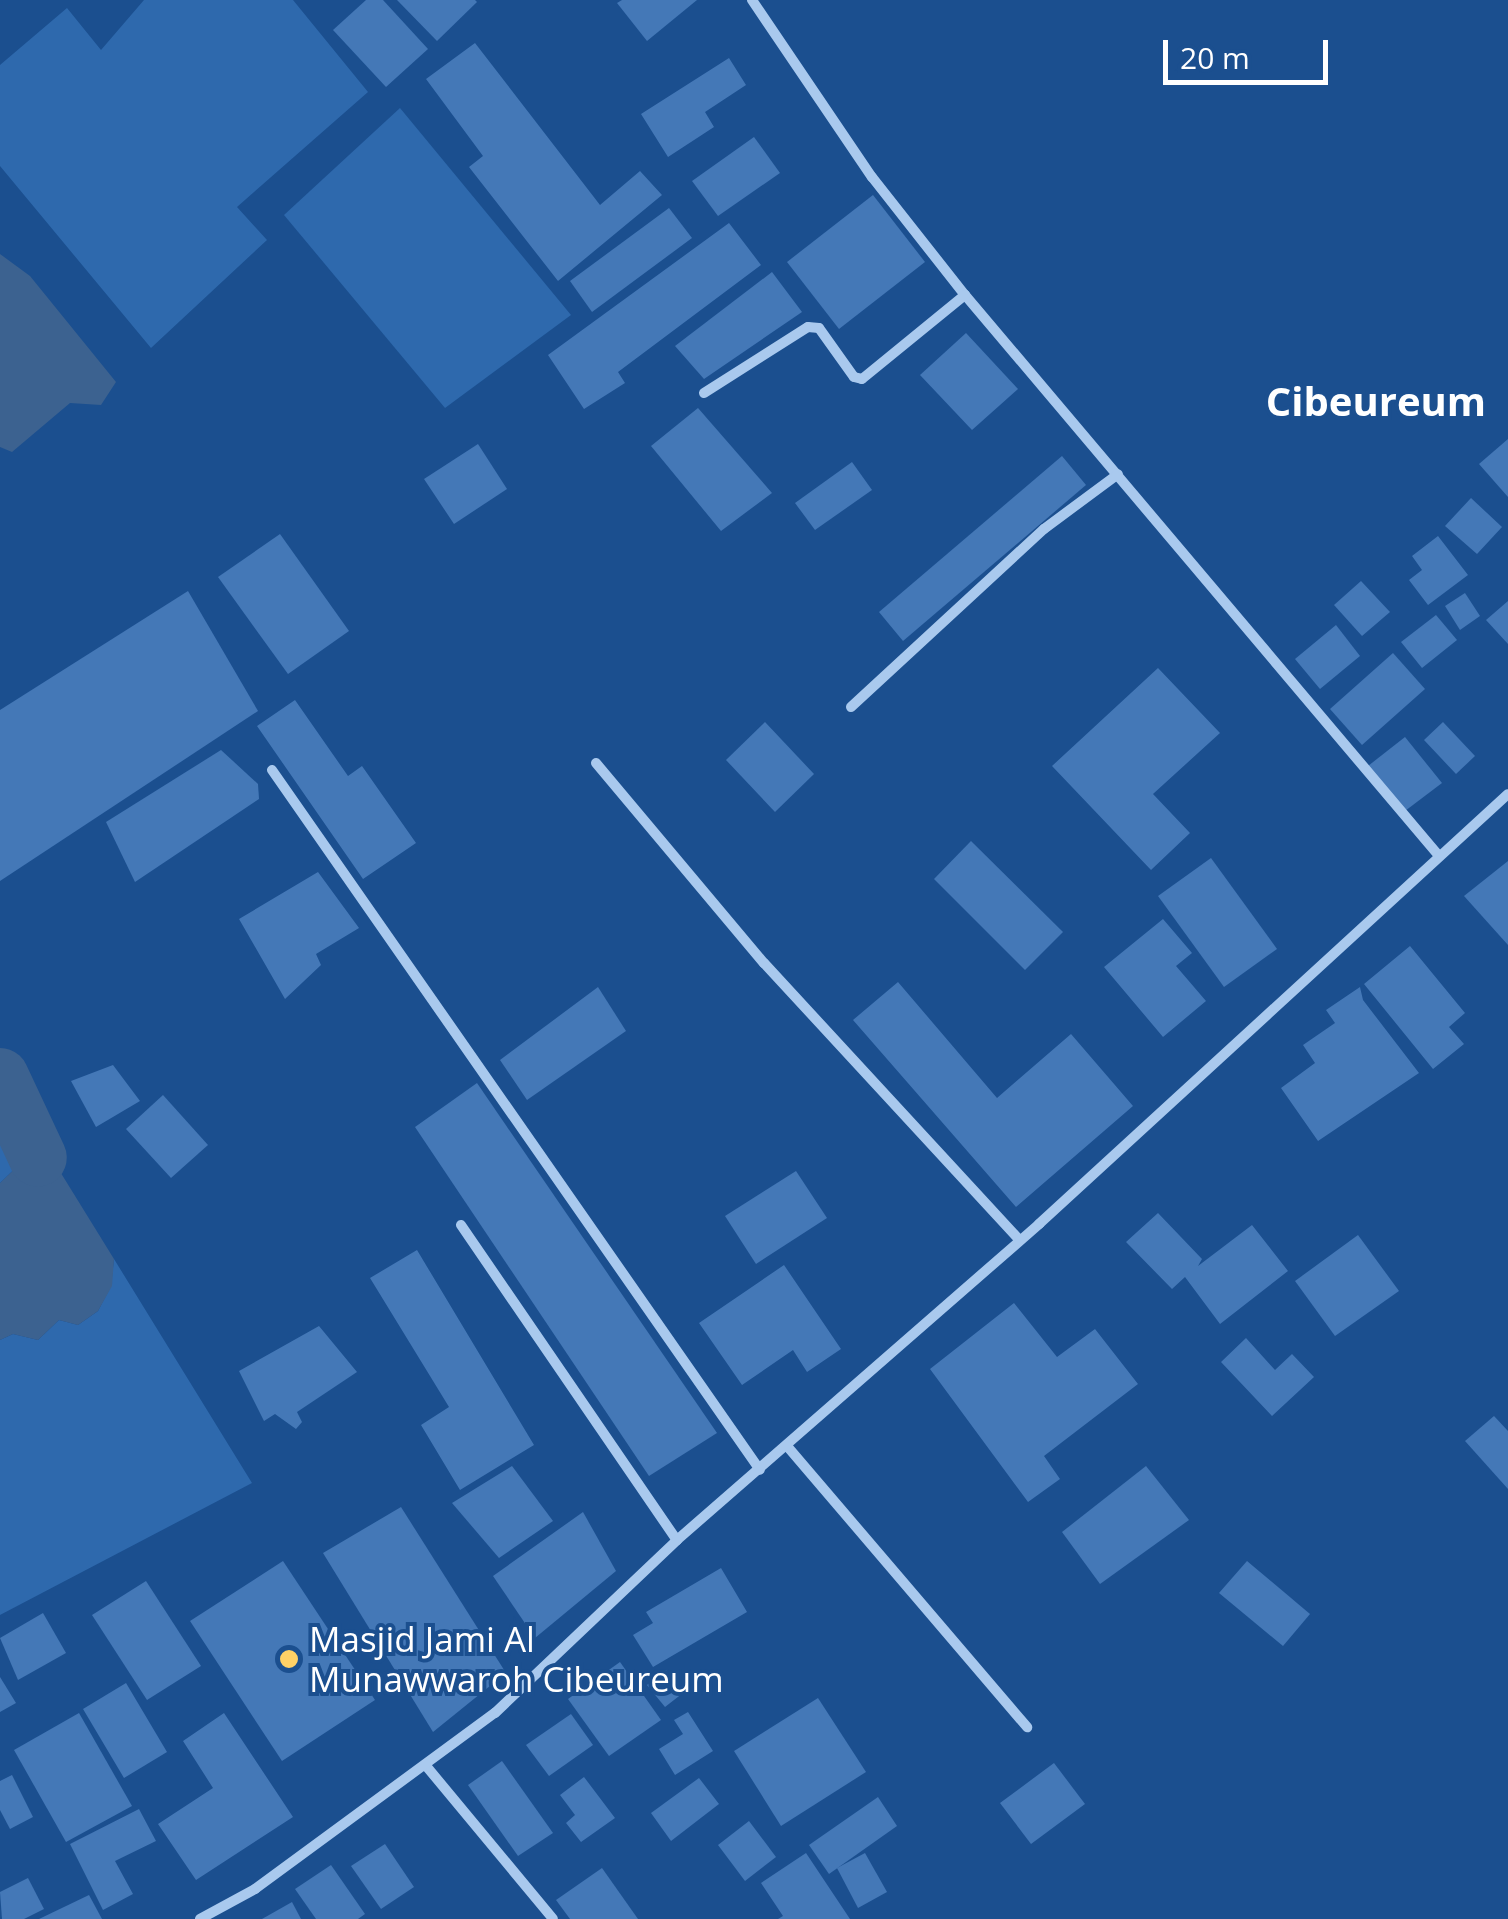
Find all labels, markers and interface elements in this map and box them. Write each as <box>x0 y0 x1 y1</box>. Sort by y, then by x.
scale bar <box>1168 20 1333 82</box>
text: 20 m <box>1180 37 1250 78</box>
district label: Cibeureum <box>1266 377 1486 425</box>
place label: Masjid Jami Al Munawwaroh Cibeureum <box>309 1618 724 1700</box>
marker: Masjid Jami Al Munawwaroh Cibeureum <box>278 1648 300 1670</box>

